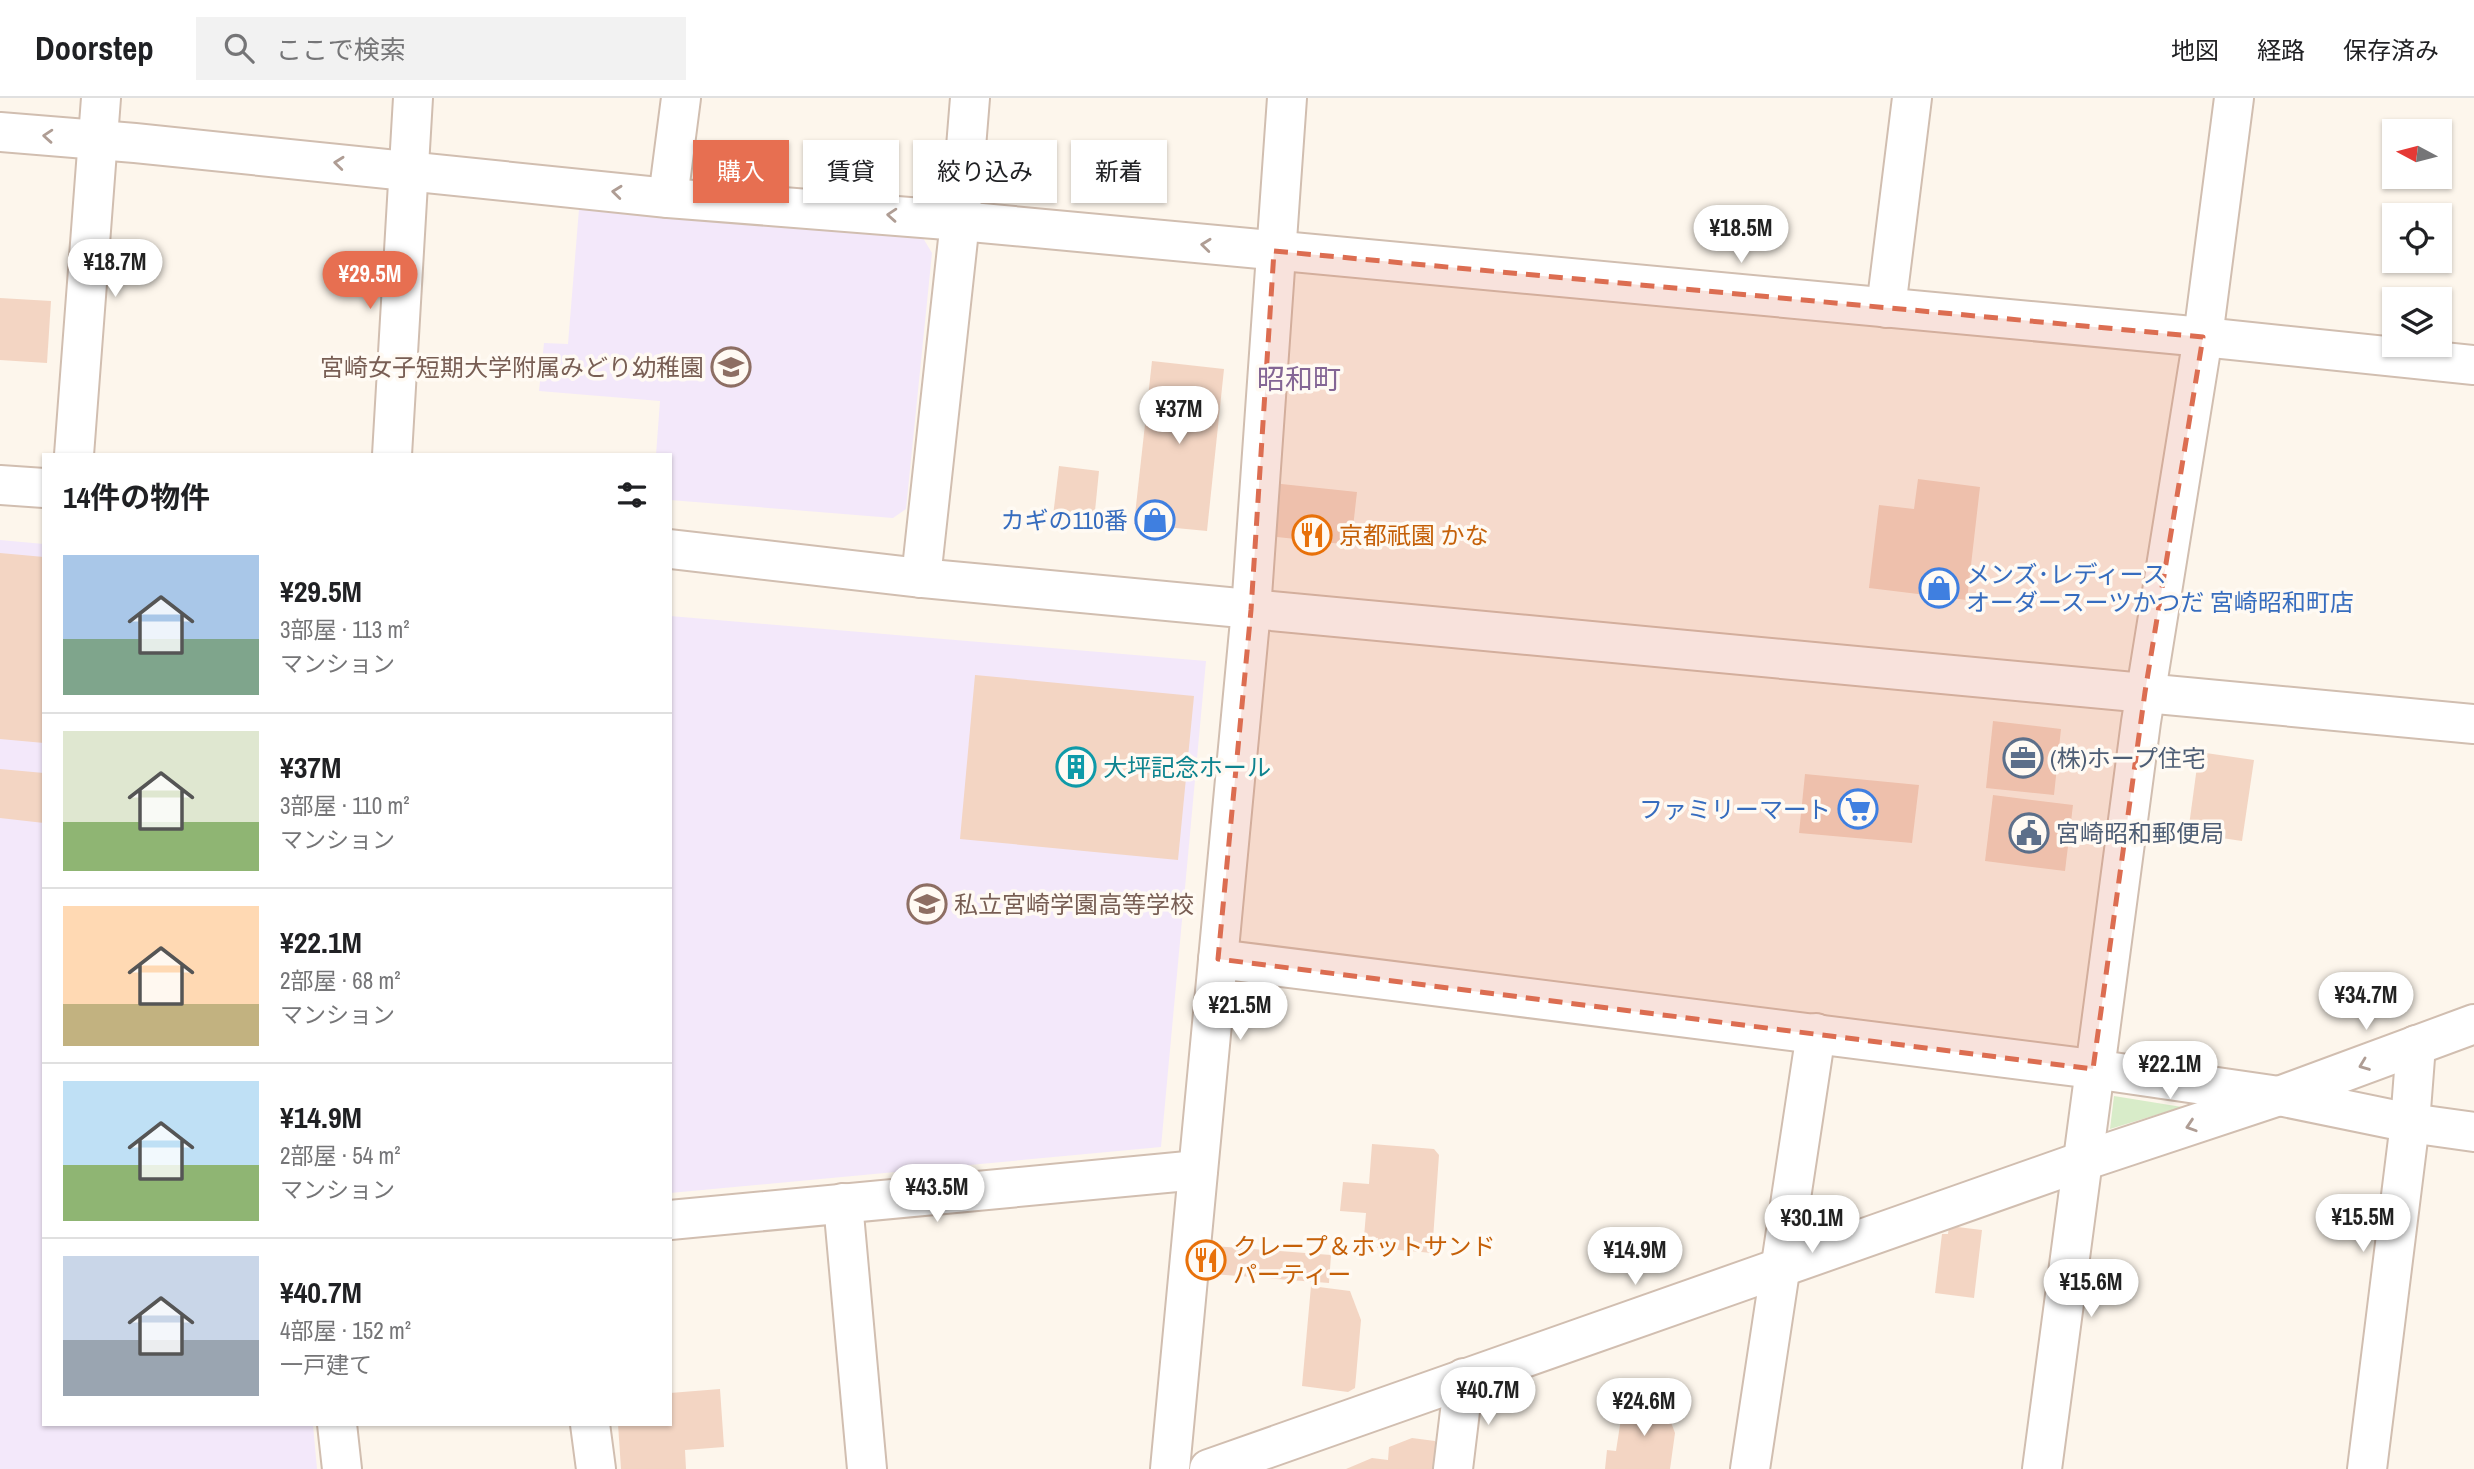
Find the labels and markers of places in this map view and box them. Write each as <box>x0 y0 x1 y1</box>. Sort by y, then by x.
pin: ¥18.5M <box>1684 206 1798 265</box>
pin: ¥18.7M <box>58 240 172 299</box>
pin: ¥29.5M <box>313 252 427 311</box>
school or university icon: 宮崎女子短期大学附属みどり幼稚園 <box>710 346 752 388</box>
place label: 宮崎女子短期大学附属みどり幼稚園 <box>320 351 704 383</box>
pin: ¥37M <box>1138 386 1220 446</box>
shop icon: カギの110番 <box>1134 499 1176 541</box>
place label: カギの110番 <box>1001 504 1128 536</box>
restaurant icon: 京都祇園 かな <box>1291 514 1333 556</box>
place label: 京都祇園 かな <box>1339 519 1488 551</box>
place label: メンズ･レディース オーダースーツかつだ 宮崎昭和町店 <box>1966 558 2354 618</box>
shop icon: メンズ･レディース オーダースーツかつだ 宮崎昭和町店 <box>1918 567 1960 609</box>
office icon: (株)ホープ住宅 <box>2002 737 2044 779</box>
place label: (株)ホープ住宅 <box>2050 742 2206 774</box>
building icon: 大坪記念ホール <box>1055 746 1097 788</box>
place label: 大坪記念ホール <box>1103 751 1271 783</box>
supermarket icon: ファミリーマート <box>1837 788 1879 830</box>
place label: ファミリーマート <box>1639 793 1831 825</box>
public building icon: 宮崎昭和郵便局 <box>2008 812 2050 854</box>
place label: 宮崎昭和郵便局 <box>2056 817 2224 849</box>
school or university icon: 私立宮崎学園高等学校 <box>906 883 948 925</box>
place label: 私立宮崎学園高等学校 <box>954 888 1194 920</box>
pin: ¥34.7M <box>2309 972 2423 1032</box>
pin: ¥21.5M <box>1183 982 1297 1042</box>
pin: ¥22.1M <box>2113 1042 2227 1101</box>
pin: ¥43.5M <box>880 1164 994 1224</box>
pin: ¥15.5M <box>2306 1194 2420 1254</box>
pin: ¥30.1M <box>1755 1196 1869 1255</box>
pin: ¥14.9M <box>1578 1228 1692 1287</box>
place label: クレープ＆ホットサンド パーティー <box>1233 1230 1496 1290</box>
restaurant icon: クレープ＆ホットサンド パーティー <box>1185 1239 1227 1281</box>
pin: ¥15.6M <box>2034 1260 2148 1319</box>
pin: ¥40.7M <box>1431 1368 1545 1427</box>
pin: ¥24.6M <box>1587 1378 1701 1438</box>

